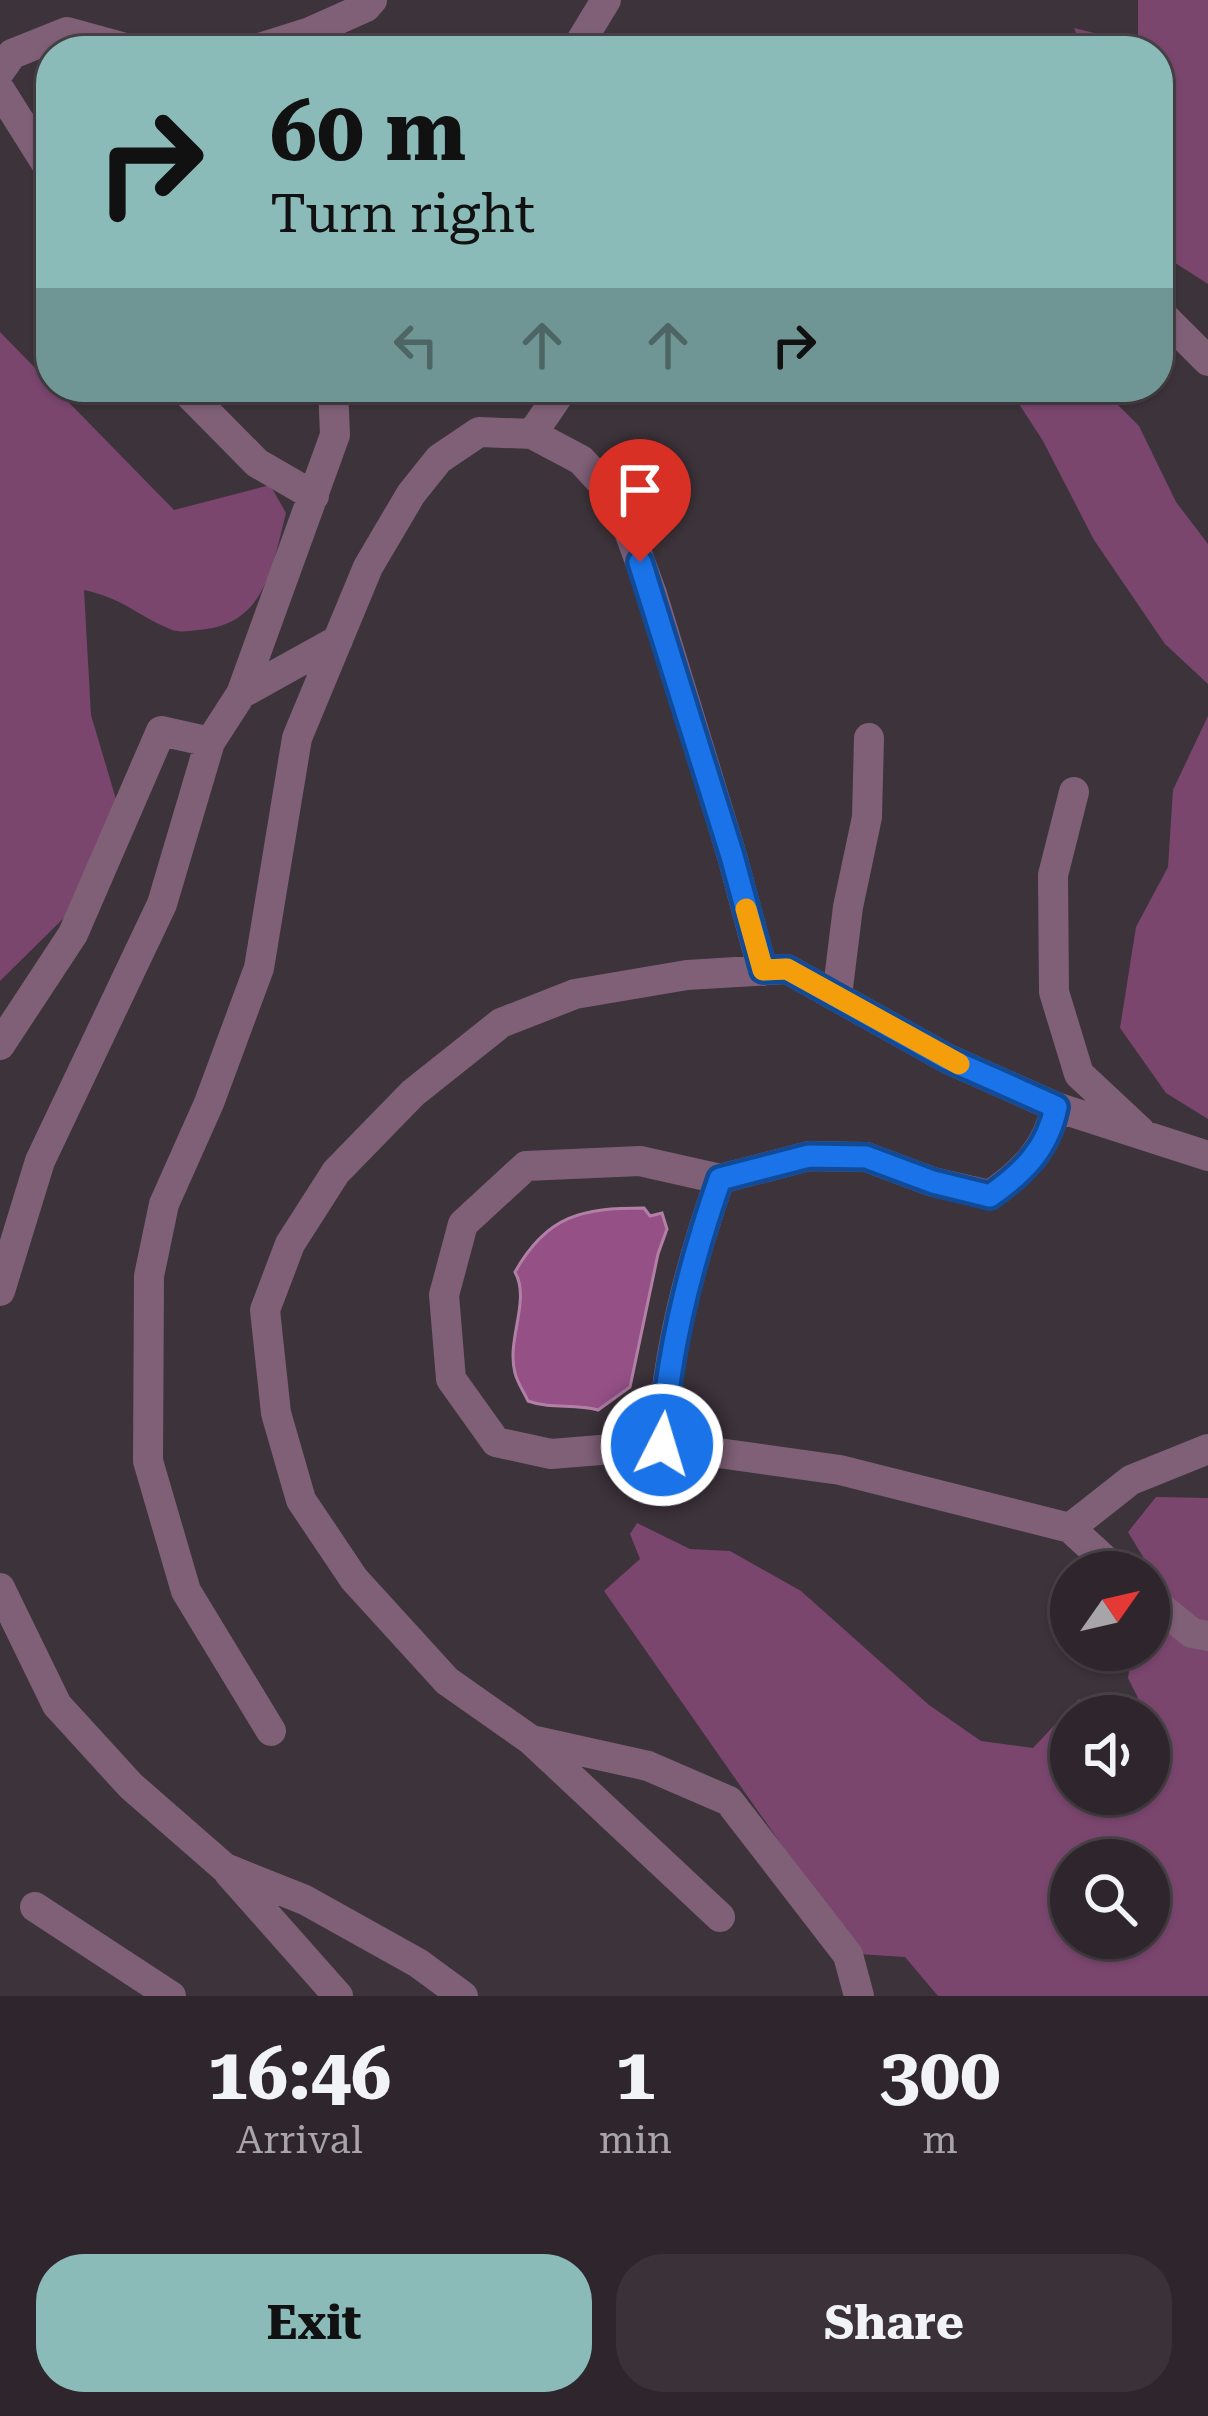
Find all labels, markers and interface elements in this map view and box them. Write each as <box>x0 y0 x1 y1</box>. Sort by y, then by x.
text: 60 m <box>270 82 466 180</box>
icon: right <box>72 84 228 240</box>
text: Turn right <box>270 182 535 245</box>
icon: left <box>383 312 449 378</box>
icon: ahead <box>509 312 575 378</box>
icon: ahead <box>635 312 701 378</box>
icon: right <box>761 312 827 378</box>
pin <box>589 439 691 562</box>
icon: arrive <box>607 457 673 523</box>
position arrow <box>599 1382 725 1508</box>
north arrow <box>1050 1551 1170 1671</box>
map controls <box>1050 1551 1170 1959</box>
button: sound <box>1050 1695 1170 1815</box>
button: search <box>1050 1839 1170 1959</box>
text: 16:46 <box>208 2032 391 2117</box>
text: 1 <box>615 2032 656 2117</box>
text: 300 <box>880 2032 1000 2117</box>
text: Arrival <box>236 2117 363 2163</box>
text: min <box>599 2117 672 2163</box>
text: m <box>922 2117 958 2163</box>
button: Exit <box>36 2254 592 2392</box>
button: Share <box>616 2254 1172 2392</box>

